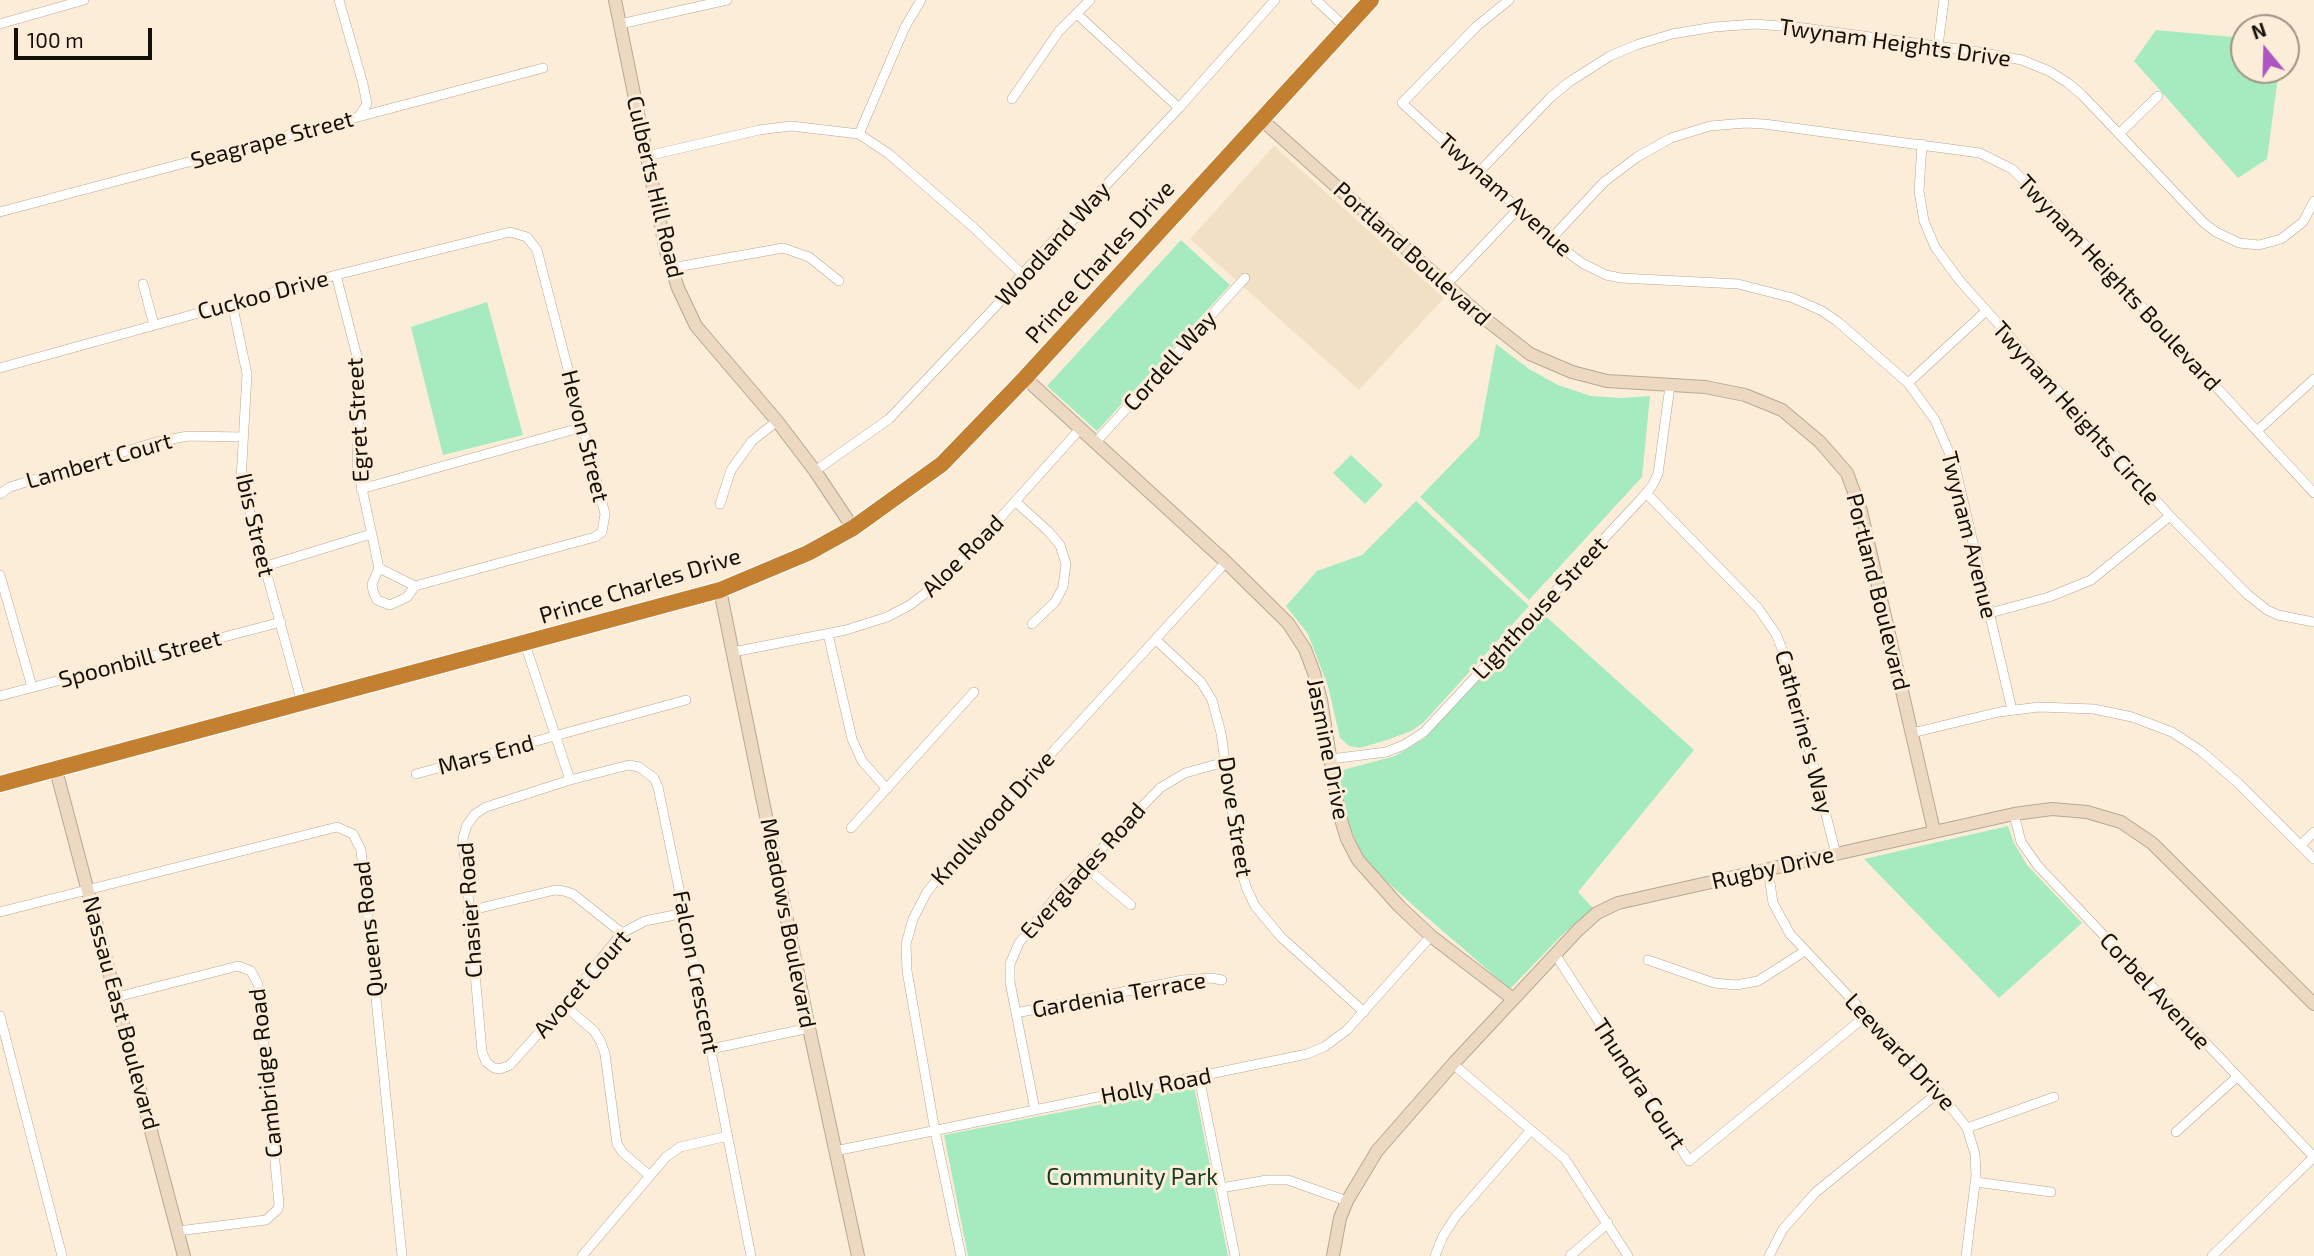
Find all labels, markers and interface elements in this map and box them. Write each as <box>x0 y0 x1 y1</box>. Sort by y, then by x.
street label: Twynam Heights Drive <box>1777 13 2013 73</box>
scale bar <box>18 14 156 58</box>
north arrow <box>2230 14 2300 84</box>
text: N <box>2248 17 2269 44</box>
text: 100 m <box>27 27 84 52</box>
street label: Culberts Hill Road <box>621 93 689 281</box>
street label: Seagrape Street <box>188 105 356 175</box>
street label: Twynam Avenue <box>1432 127 1578 263</box>
street label: Twynam Heights Boulevard <box>2011 169 2227 397</box>
street label: Prince Charles Drive <box>1020 175 1180 349</box>
street label: Woodland Way <box>990 176 1116 312</box>
street label: Portland Boulevard <box>1328 176 1496 332</box>
street label: Cuckoo Drive <box>194 264 332 326</box>
street label: Cordell Way <box>1118 305 1222 417</box>
street label: Twynam Heights Circle <box>1986 316 2166 510</box>
street label: Egret Street <box>341 357 375 483</box>
street label: Hevon Street <box>555 367 615 505</box>
street label: Lambert Court <box>23 427 175 495</box>
street label: Twynam Avenue <box>1935 449 2003 621</box>
street label: Ibis Street <box>230 470 280 580</box>
street label: Portland Boulevard <box>1840 491 1916 693</box>
street label: Aloe Road <box>916 509 1010 603</box>
street label: Lighthouse Street <box>1467 531 1613 685</box>
street label: Prince Charles Drive <box>536 542 744 630</box>
street label: Spoonbill Street <box>56 624 224 694</box>
street label: Catherine's Way <box>1769 647 1839 817</box>
street label: Jasmine Drive <box>1301 676 1355 822</box>
street label: Mars End <box>435 729 537 781</box>
street label: Knollwood Drive <box>925 745 1061 891</box>
street label: Dove Street <box>1212 755 1258 879</box>
street label: Everglades Road <box>1015 797 1151 945</box>
street label: Meadows Boulevard <box>754 816 822 1030</box>
street label: Rugby Drive <box>1709 840 1837 896</box>
street label: Chasier Road <box>451 841 489 979</box>
street label: Queens Road <box>348 860 390 998</box>
street label: Falcon Crescent <box>667 888 725 1056</box>
street label: Nassau East Boulevard <box>77 893 165 1133</box>
street label: Avocet Court <box>528 925 636 1043</box>
street label: Corbel Avenue <box>2094 927 2216 1055</box>
street label: Gardenia Terrace <box>1030 966 1208 1024</box>
street label: Cambridge Road <box>243 987 289 1159</box>
street label: Leeward Drive <box>1839 988 1961 1116</box>
street label: Thundra Court <box>1586 1013 1692 1155</box>
street label: Holly Road <box>1098 1062 1214 1110</box>
park label: Community Park <box>1046 1163 1218 1191</box>

